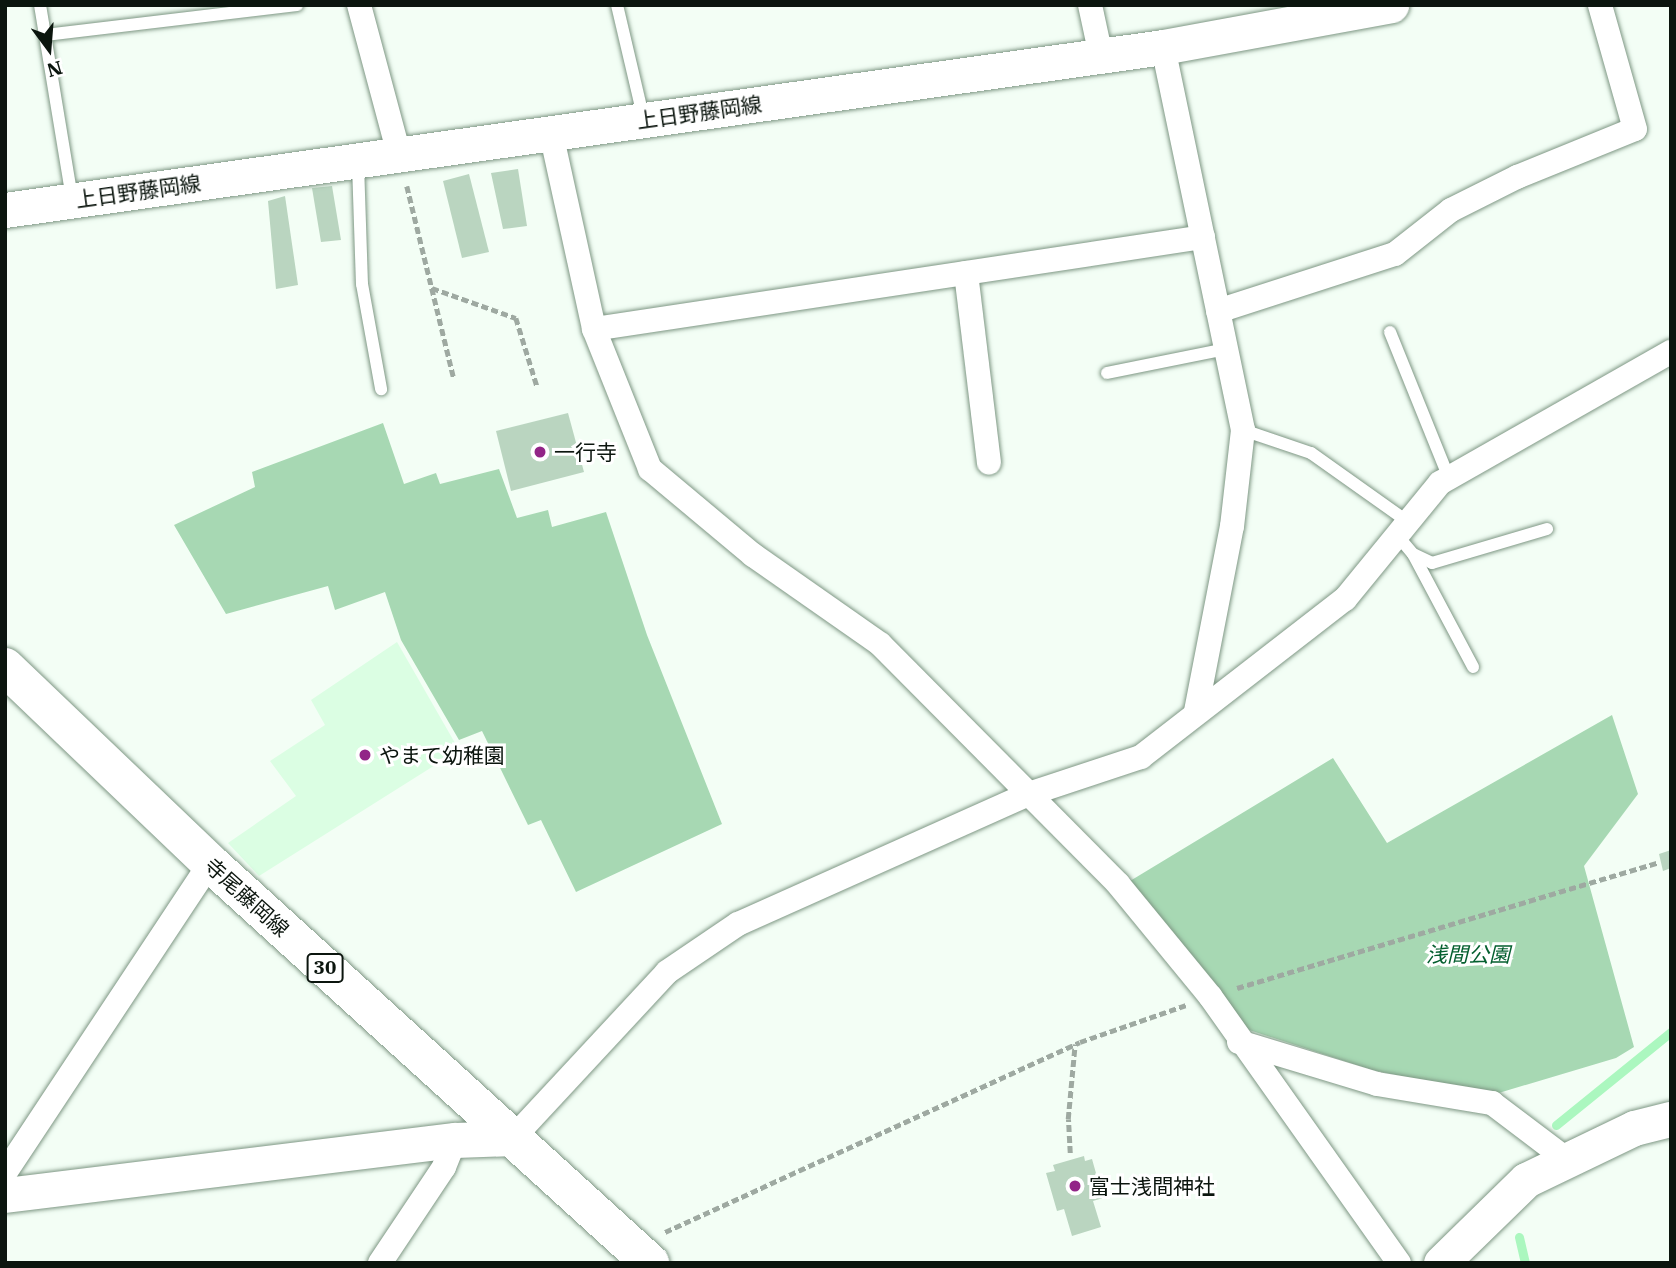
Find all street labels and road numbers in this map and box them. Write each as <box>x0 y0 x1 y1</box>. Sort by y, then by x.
street label: 上日野藤岡線 <box>635 91 763 133</box>
street label: 上日野藤岡線 <box>74 170 202 212</box>
street label: 寺尾藤岡線 <box>200 853 294 941</box>
road number: 30 <box>306 952 344 984</box>

